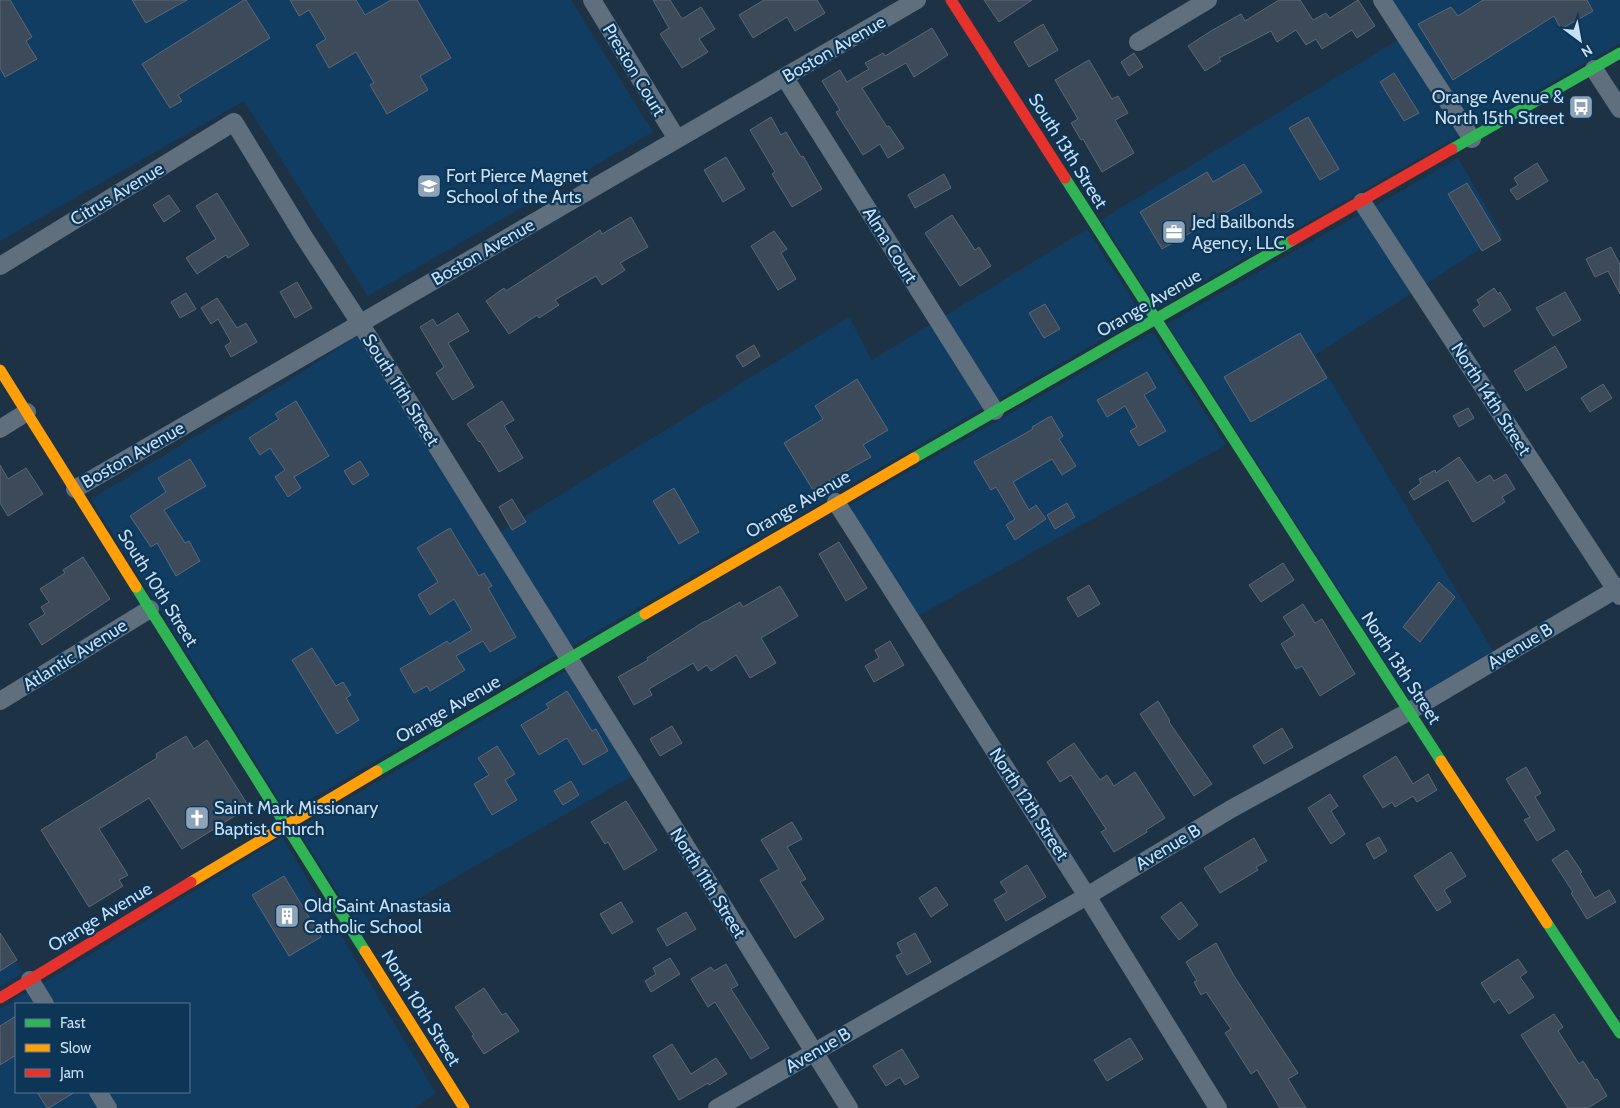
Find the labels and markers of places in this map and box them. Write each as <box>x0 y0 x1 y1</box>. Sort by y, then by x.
place label: Orange Avenue & North 15th Street <box>1432 86 1564 129</box>
bus stop icon: Orange Avenue & North 15th Street <box>1568 94 1594 120</box>
place label: Fort Pierce Magnet School of the Arts <box>446 165 588 208</box>
school or university icon: Fort Pierce Magnet School of the Arts <box>416 173 442 199</box>
place label: Jed Bailbonds Agency, LLC <box>1191 211 1294 254</box>
office icon: Jed Bailbonds Agency, LLC <box>1161 219 1187 245</box>
place label: Saint Mark Missionary Baptist Church <box>214 797 378 840</box>
church icon: Saint Mark Missionary Baptist Church <box>184 805 210 831</box>
place label: Old Saint Anastasia Catholic School <box>304 895 451 938</box>
building icon: Old Saint Anastasia Catholic School <box>274 903 300 929</box>

